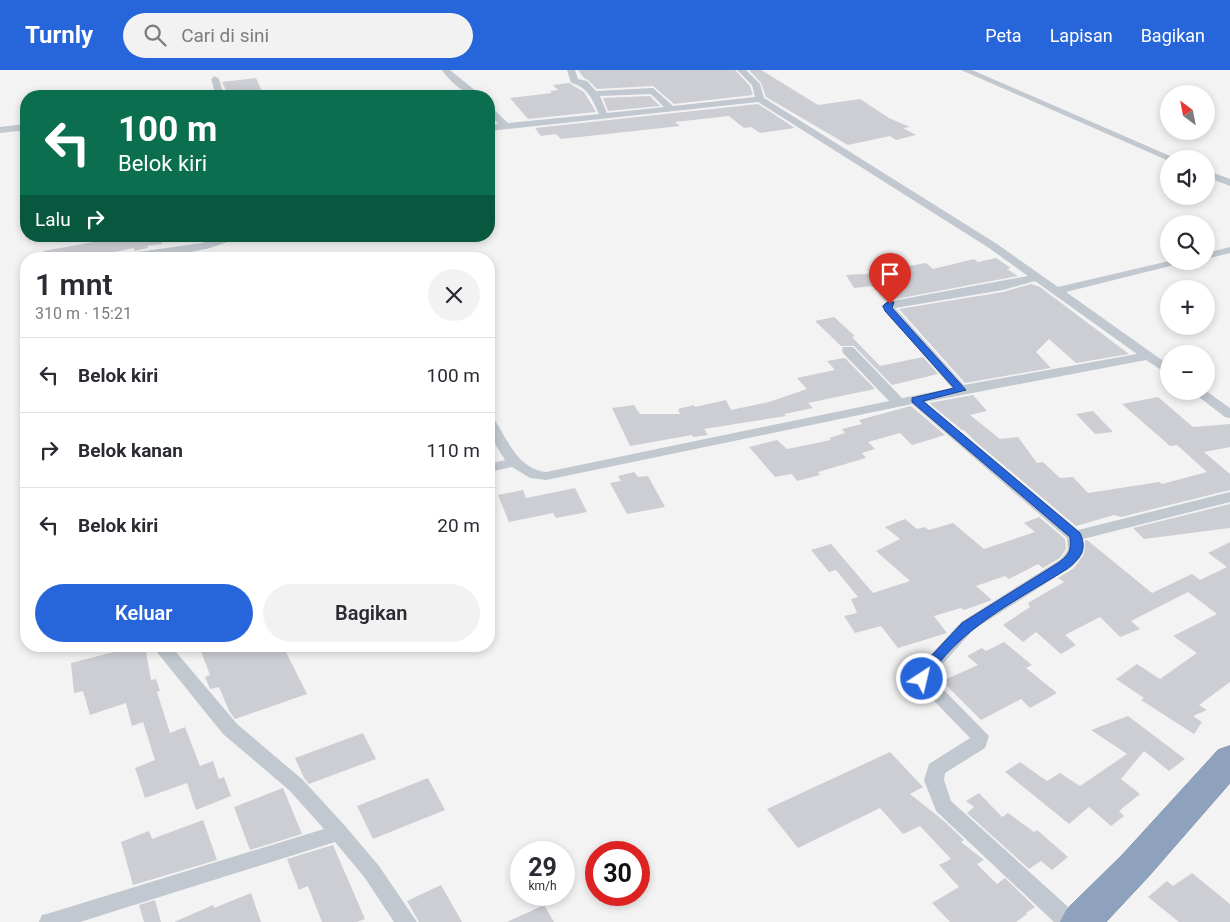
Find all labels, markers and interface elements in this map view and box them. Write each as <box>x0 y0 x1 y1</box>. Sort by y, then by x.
search box <box>123 13 473 58</box>
text: Turnly <box>25 21 93 49</box>
icon: search <box>141 21 169 49</box>
text: Cari di sini <box>181 24 269 47</box>
text: Peta <box>985 25 1022 46</box>
text: Lapisan <box>1050 25 1113 46</box>
text: Bagikan <box>1141 25 1205 46</box>
north arrow <box>1160 85 1215 140</box>
map controls <box>1160 85 1215 400</box>
text: 100 m <box>118 109 217 150</box>
icon: left <box>35 110 100 175</box>
button: sound <box>1160 150 1215 205</box>
text: Belok kiri <box>118 151 207 176</box>
icon: right <box>81 205 109 233</box>
text: Lalu <box>35 208 71 231</box>
button: search <box>1160 215 1215 270</box>
pin <box>869 253 911 304</box>
icon: arrive <box>876 260 904 288</box>
text: 1 mnt <box>35 267 113 302</box>
button: close <box>428 269 480 321</box>
button: + <box>1160 280 1215 335</box>
text: 310 m · 15:21 <box>35 304 132 323</box>
button: − <box>1160 345 1215 400</box>
icon: left <box>35 361 63 389</box>
text: Belok kiri <box>78 364 158 387</box>
text: 100 m <box>427 364 480 387</box>
icon: right <box>35 436 63 464</box>
text: Belok kanan <box>78 439 183 462</box>
text: 110 m <box>427 439 480 462</box>
icon: left <box>35 511 63 539</box>
text: Belok kiri <box>78 514 158 537</box>
text: 20 m <box>437 514 480 537</box>
button: Keluar <box>35 584 253 642</box>
button: Bagikan <box>263 584 480 642</box>
position arrow <box>895 652 947 704</box>
speed limit sign: 30 <box>585 841 650 906</box>
text: 29 <box>528 853 557 882</box>
text: km/h <box>528 879 557 893</box>

